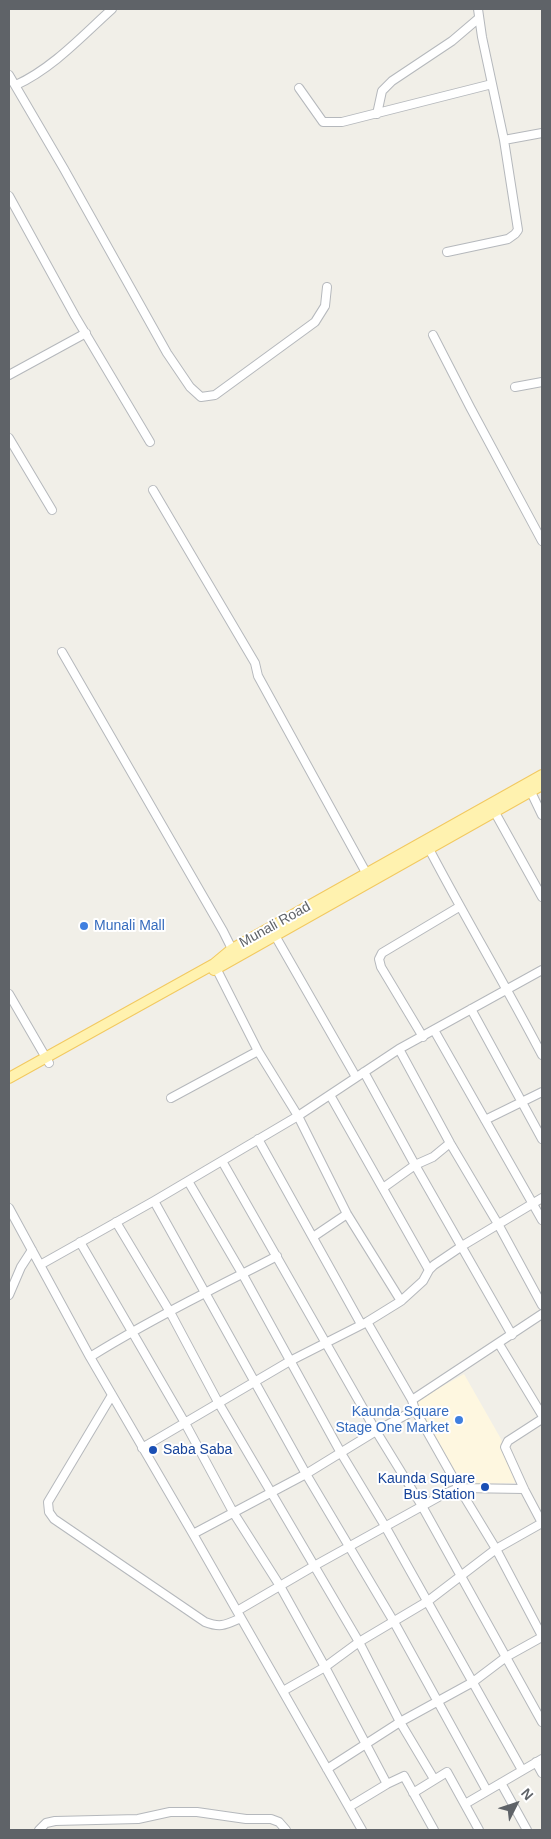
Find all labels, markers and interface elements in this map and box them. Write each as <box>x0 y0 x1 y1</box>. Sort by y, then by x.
street label: Munali Road <box>237 899 313 951</box>
place label: Munali Mall <box>94 918 165 934</box>
marker: Munali Mall <box>78 920 90 932</box>
place label: Kaunda Square Stage One Market <box>335 1404 449 1436</box>
marker: Kaunda Square Stage One Market <box>453 1414 465 1426</box>
place label: Saba Saba <box>163 1442 232 1458</box>
marker: Saba Saba <box>147 1444 159 1456</box>
place label: Kaunda Square Bus Station <box>378 1471 475 1504</box>
marker: Kaunda Square Bus Station <box>479 1481 491 1493</box>
north arrow <box>491 1779 541 1829</box>
text: N <box>518 1785 537 1803</box>

